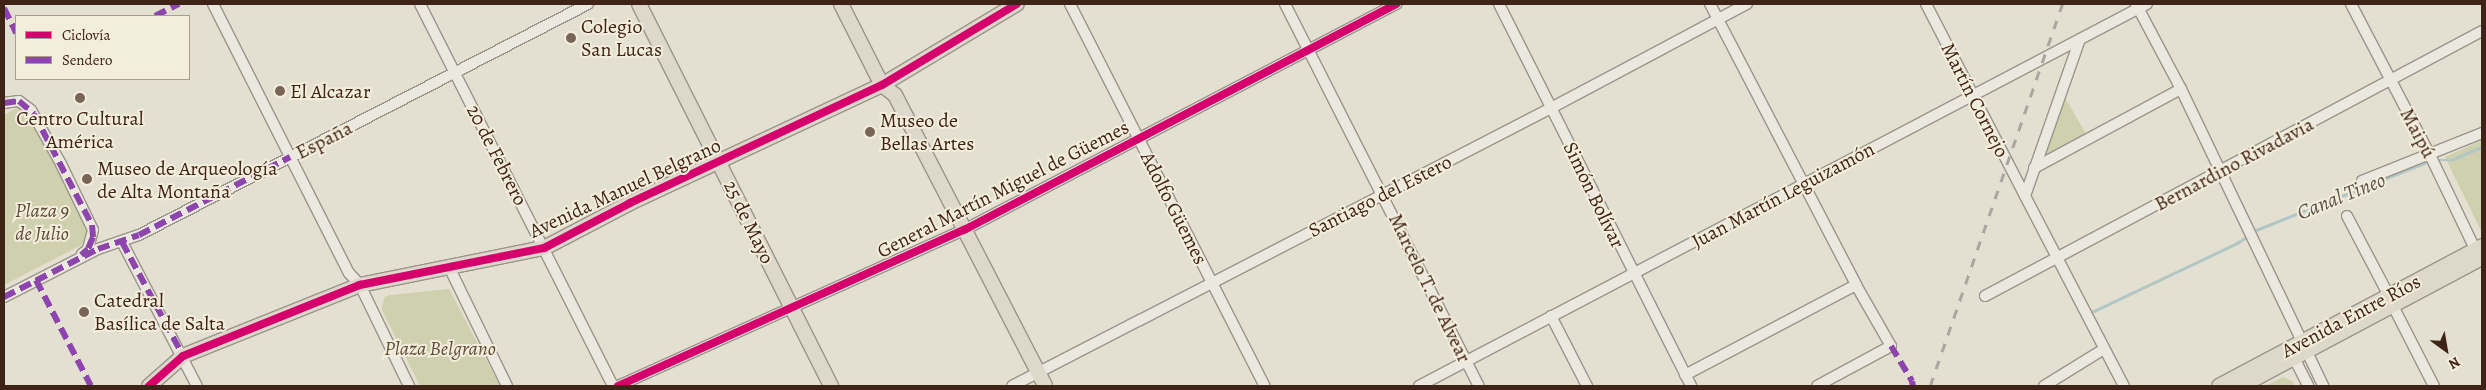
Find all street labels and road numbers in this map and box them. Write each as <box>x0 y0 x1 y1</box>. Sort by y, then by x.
street label: Martín Cornejo <box>1936 39 2014 161</box>
street label: 20 de Febrero <box>461 101 533 209</box>
street label: Maipú <box>2395 104 2441 162</box>
street label: Bernardino Rivadavia <box>2150 112 2318 216</box>
street label: General Martín Miguel de Güemes <box>873 115 1133 263</box>
street label: España <box>292 116 356 164</box>
street label: Avenida Manuel Belgrano <box>526 133 724 243</box>
street label: Juan Martín Leguizamón <box>1688 137 1878 253</box>
street label: Simón Bolívar <box>1558 138 1630 252</box>
street label: Adolfo Güemes <box>1135 148 1213 268</box>
street label: Santiago del Estero <box>1304 150 1456 242</box>
street label: 25 de Mayo <box>718 176 780 268</box>
street label: Marcelo T. de Alvear <box>1383 209 1477 367</box>
street label: Avenida Entre Ríos <box>2277 269 2425 363</box>

